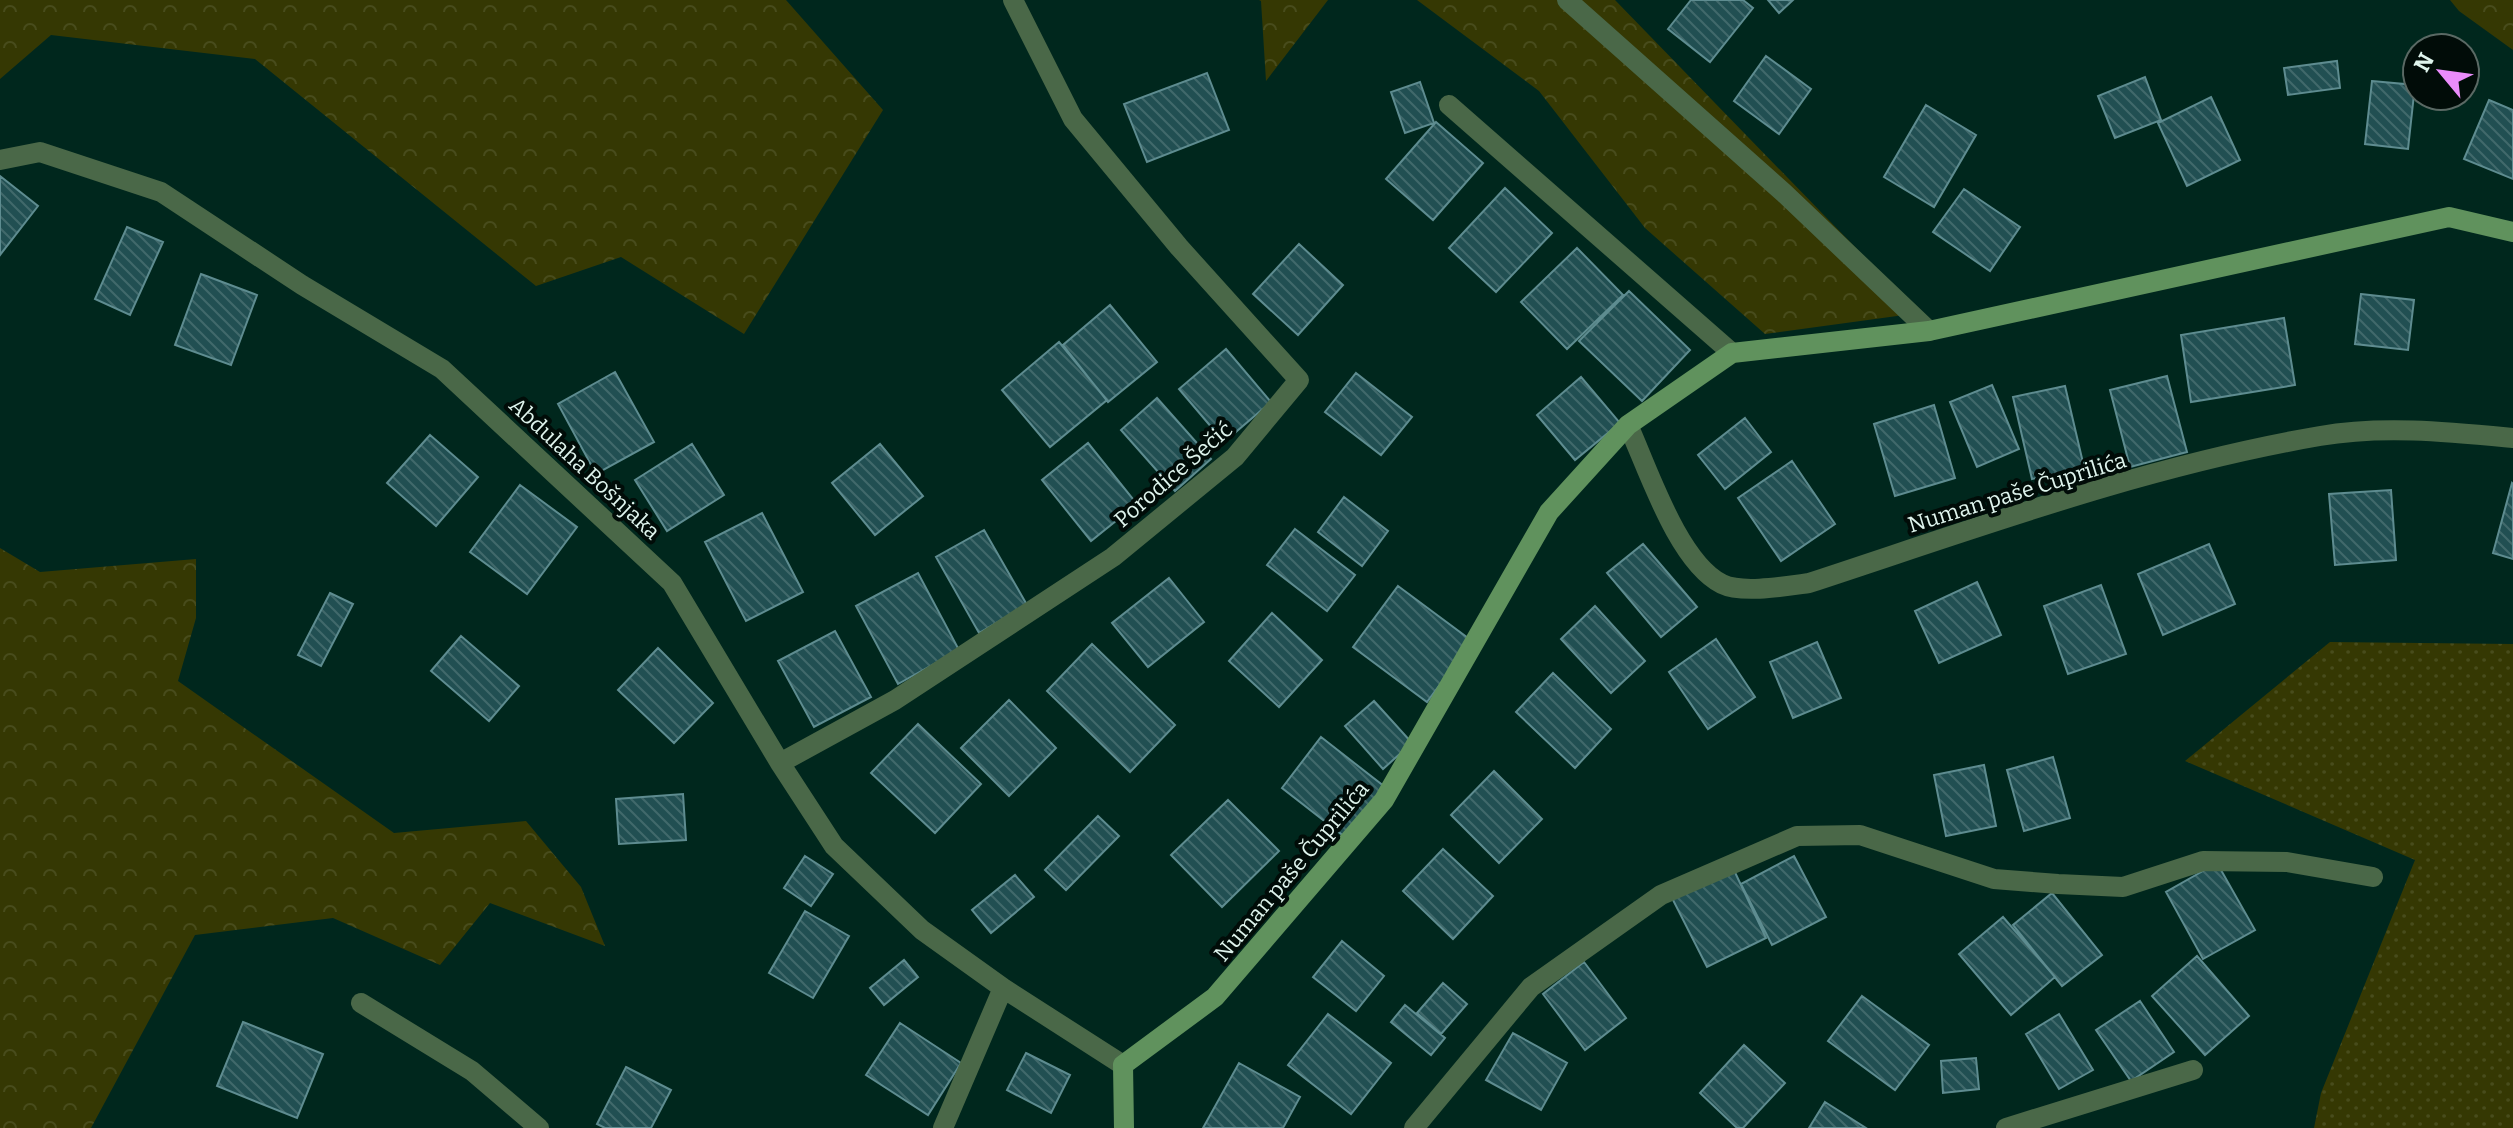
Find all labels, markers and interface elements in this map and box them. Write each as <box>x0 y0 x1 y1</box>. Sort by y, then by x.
north arrow <box>2401 32 2481 112</box>
text: N <box>2408 49 2440 77</box>
street label: Abdulaha Bošnjaka <box>504 392 666 545</box>
street label: Porodice Šečić <box>1109 416 1238 533</box>
street label: Numan paše Čuprilića <box>1905 446 2130 539</box>
street label: Numan paše Čuprilića <box>1208 776 1375 967</box>

